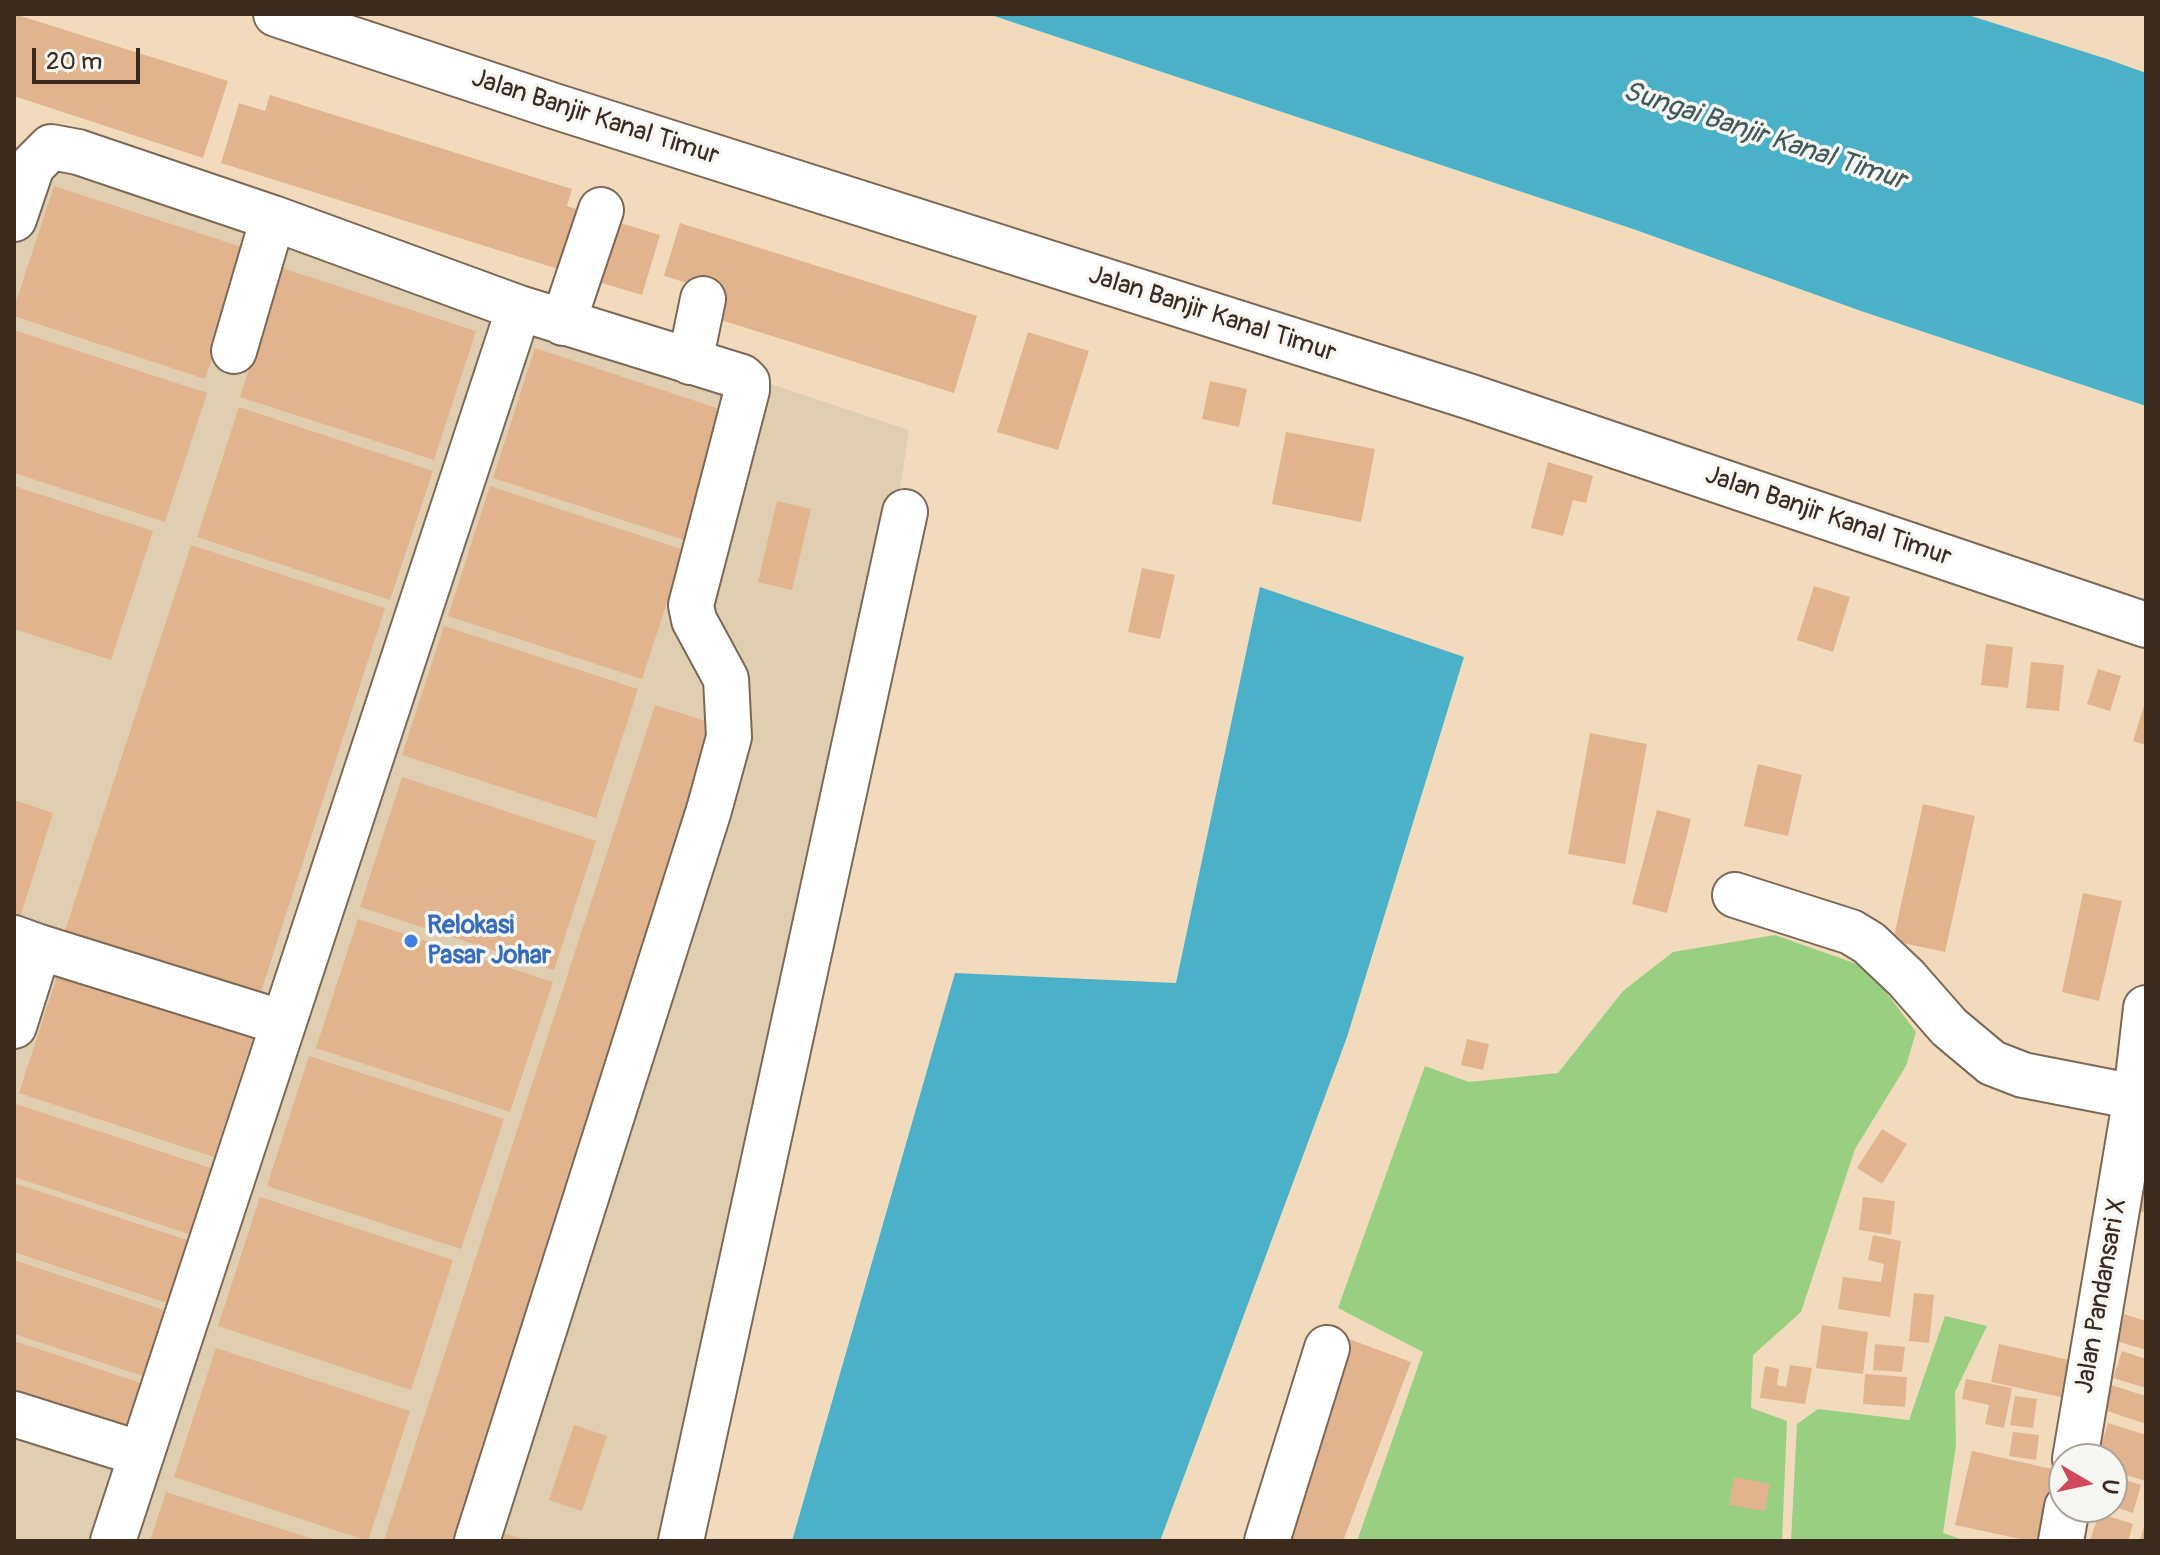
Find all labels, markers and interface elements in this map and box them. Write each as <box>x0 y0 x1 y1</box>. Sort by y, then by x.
scale bar <box>36 32 144 82</box>
text: 20 m <box>46 47 102 76</box>
street label: Jalan Banjir Kanal Timur <box>467 63 723 173</box>
water label: Sungai Banjir Kanal Timur <box>1618 75 1910 199</box>
street label: Jalan Banjir Kanal Timur <box>1084 260 1340 370</box>
street label: Jalan Banjir Kanal Timur <box>1701 460 1955 574</box>
place label: Relokasi Pasar Johar <box>427 910 551 972</box>
marker: Relokasi Pasar Johar <box>402 932 420 950</box>
street label: Jalan Pandansari X <box>2069 1196 2135 1396</box>
north arrow <box>2048 1443 2128 1523</box>
text: U <box>2095 1477 2125 1496</box>

